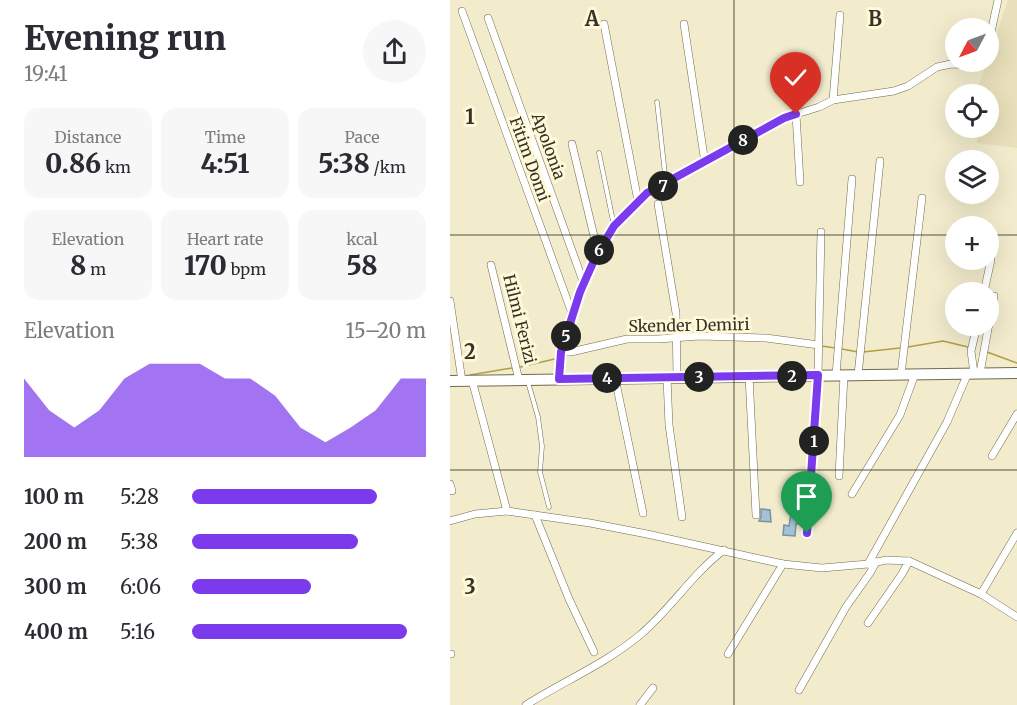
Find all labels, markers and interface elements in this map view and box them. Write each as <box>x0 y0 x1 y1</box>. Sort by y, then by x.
text: A <box>584 6 600 31</box>
text: B <box>868 6 882 31</box>
text: Evening run <box>24 18 226 59</box>
north arrow <box>945 18 999 72</box>
map controls <box>945 18 999 336</box>
button: share <box>363 20 426 83</box>
pin <box>770 52 821 114</box>
text: 19:41 <box>24 61 68 86</box>
icon: check <box>779 61 812 94</box>
button: locate <box>945 84 999 138</box>
text: 1 <box>465 104 475 129</box>
street label: Apolonia <box>527 109 570 182</box>
street label: Fitim Domi <box>505 114 555 204</box>
pin: 8 <box>728 125 758 155</box>
text: Distance <box>55 127 121 147</box>
text: Time <box>205 127 245 147</box>
text: Pace <box>345 127 380 147</box>
text: 8 <box>738 130 748 150</box>
text: 0.86 <box>45 147 101 180</box>
text: 4:51 <box>201 147 249 180</box>
text: 5:38 <box>318 147 370 180</box>
button: layers <box>945 150 999 204</box>
text: km <box>101 157 131 177</box>
text: /km <box>370 157 406 177</box>
pin: 7 <box>648 171 678 201</box>
text: 7 <box>658 176 668 196</box>
button: + <box>945 216 999 270</box>
text: Elevation <box>52 229 124 249</box>
text: Heart rate <box>187 229 263 249</box>
text: kcal <box>346 229 378 249</box>
pin: 6 <box>584 235 614 265</box>
text: 6 <box>594 240 604 260</box>
text: 8 <box>70 249 86 282</box>
text: 170 <box>184 249 227 282</box>
text: 58 <box>346 249 378 282</box>
text: m <box>86 259 106 279</box>
text: bpm <box>227 259 266 279</box>
street label: Hilmi Ferizi <box>499 272 541 366</box>
button: − <box>945 282 999 336</box>
street label: Skender Demiri <box>628 314 750 336</box>
text: Elevation <box>24 318 115 343</box>
text: 15–20 m <box>346 318 426 343</box>
pin: 5 <box>551 321 581 351</box>
text: 5 <box>561 326 571 346</box>
text: 2 <box>464 339 476 364</box>
pin: 2 <box>777 361 807 391</box>
pin: 3 <box>684 362 714 392</box>
pin: 4 <box>592 363 622 393</box>
text: 2 <box>787 366 797 386</box>
text: 3 <box>694 367 704 387</box>
text: 4 <box>602 368 612 388</box>
pin: 1 <box>799 426 829 456</box>
text: 1 <box>810 431 818 451</box>
pin <box>781 471 832 533</box>
icon: arrive <box>790 480 823 513</box>
text: 100 m <box>24 484 84 509</box>
text: 5:28 <box>120 484 159 509</box>
text: 200 m <box>24 529 87 554</box>
text: 5:38 <box>120 529 158 554</box>
text: 300 m <box>24 574 87 599</box>
text: 6:06 <box>120 574 161 599</box>
text: 3 <box>464 574 476 599</box>
text: 400 m <box>24 619 88 644</box>
text: 5:16 <box>120 619 155 644</box>

